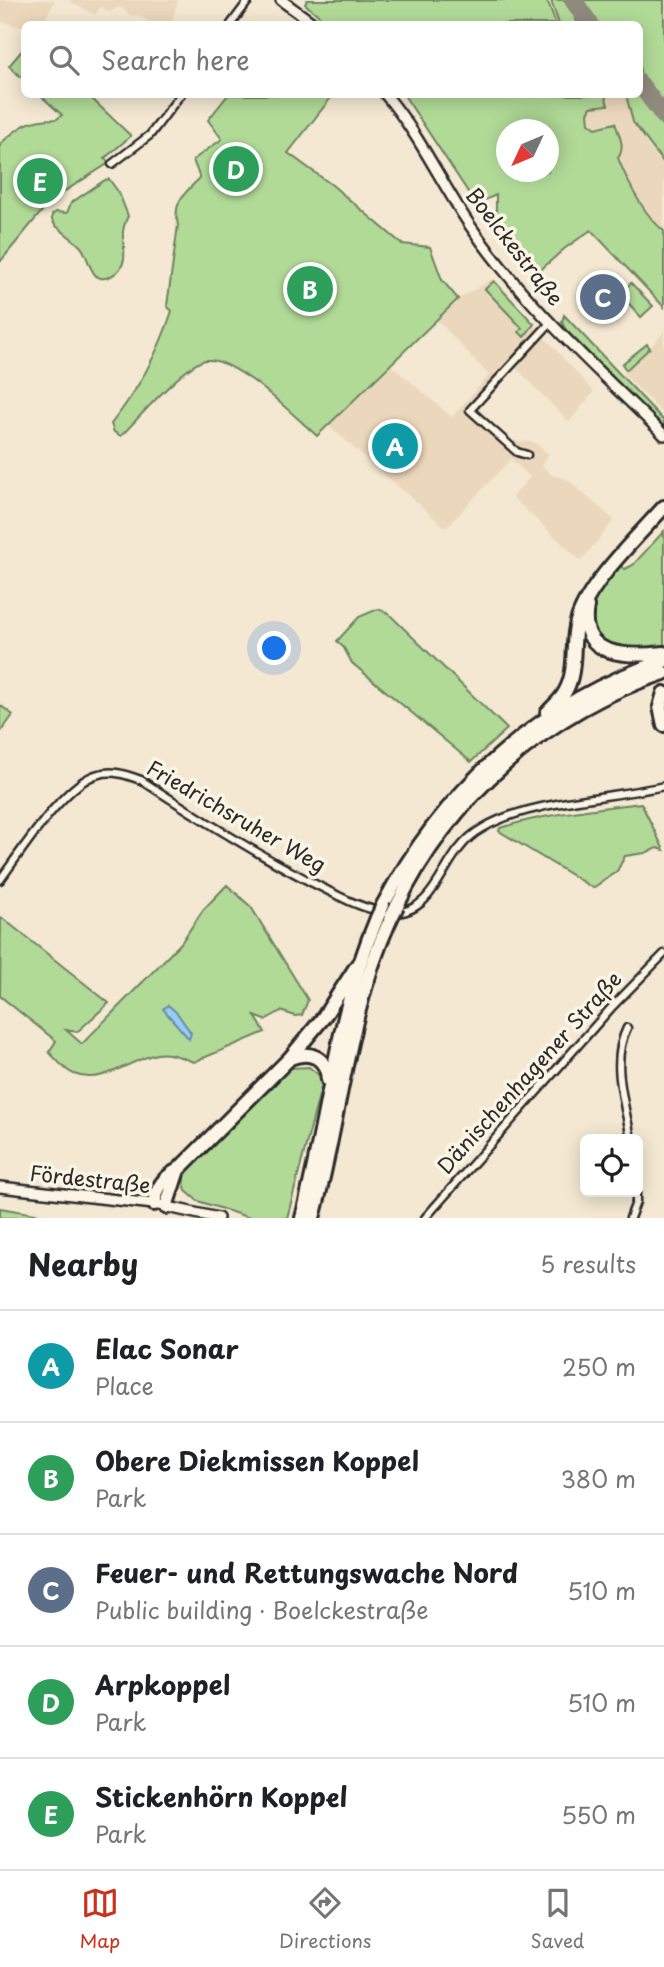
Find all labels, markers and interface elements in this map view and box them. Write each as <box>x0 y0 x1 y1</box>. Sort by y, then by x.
search box <box>21 21 643 98</box>
text: Search here <box>101 40 250 79</box>
icon: search <box>45 41 83 79</box>
north arrow <box>496 119 559 182</box>
pin: D <box>213 143 259 195</box>
pin: E <box>17 155 63 207</box>
street label: Boelckestraße <box>459 180 572 312</box>
pin: B <box>287 263 333 315</box>
pin: C <box>580 271 626 323</box>
pin: A <box>372 420 418 472</box>
your location <box>257 631 291 665</box>
street label: Friedrichsruher Weg <box>141 751 333 880</box>
street label: Dänischenhagener Straße <box>429 963 628 1180</box>
map controls <box>580 1134 643 1197</box>
button: locate <box>580 1134 643 1197</box>
street label: Fördestraße <box>28 1156 152 1200</box>
text: Nearby <box>28 1241 138 1286</box>
text: 5 results <box>540 1246 636 1281</box>
text: Elac Sonar <box>95 1329 239 1368</box>
text: A <box>42 1349 60 1384</box>
text: 250 m <box>562 1349 636 1384</box>
text: Place <box>95 1368 154 1403</box>
text: Obere Diekmissen Koppel <box>95 1441 419 1480</box>
text: B <box>43 1461 59 1496</box>
text: 380 m <box>561 1461 636 1496</box>
text: Park <box>95 1480 146 1515</box>
text: Feuer- und Rettungswache Nord <box>95 1553 518 1592</box>
text: C <box>42 1573 60 1608</box>
text: 510 m <box>567 1573 636 1608</box>
text: Public building · Boelckestraße <box>95 1592 428 1627</box>
text: Arpkoppel <box>95 1665 230 1704</box>
text: D <box>42 1685 60 1720</box>
text: 510 m <box>567 1685 636 1720</box>
text: Park <box>95 1704 146 1739</box>
text: Stickenhörn Koppel <box>95 1777 348 1816</box>
text: E <box>44 1797 58 1832</box>
text: 550 m <box>561 1797 636 1832</box>
text: Park <box>95 1816 146 1851</box>
tab: Map <box>80 1884 120 1954</box>
tab: Directions <box>279 1884 372 1954</box>
tab: Saved <box>531 1884 584 1954</box>

